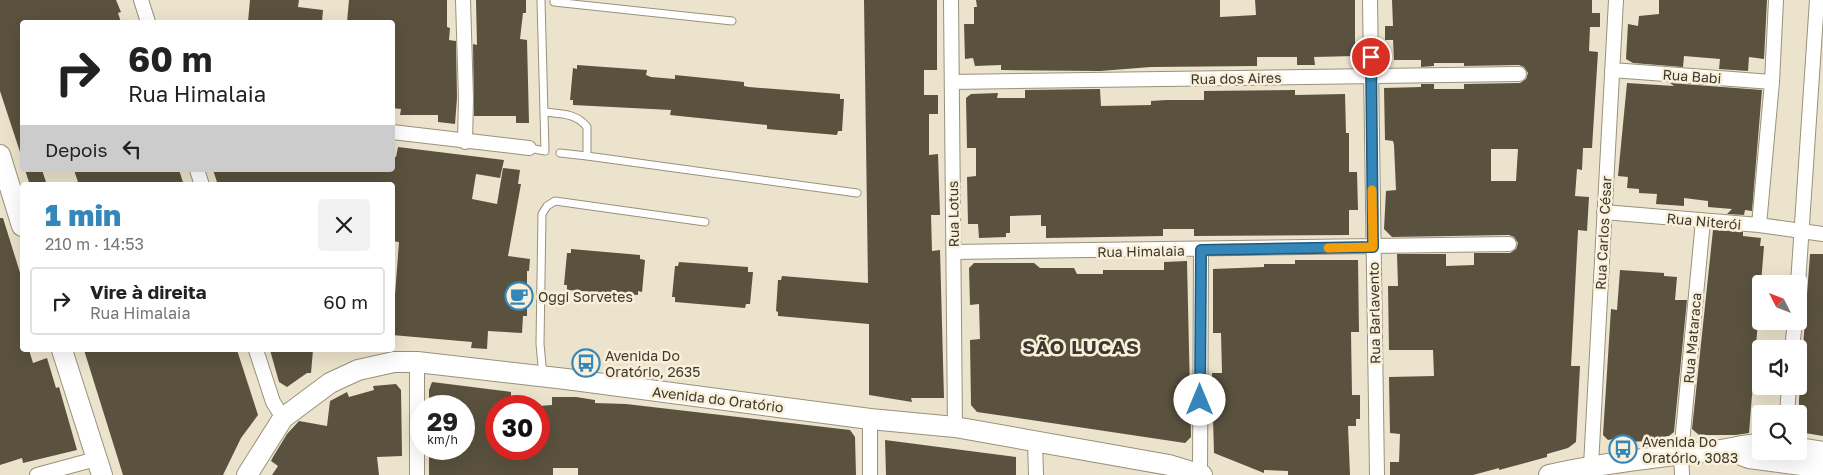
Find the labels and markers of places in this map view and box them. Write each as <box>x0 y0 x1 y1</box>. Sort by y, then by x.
pin <box>1350 36 1392 78</box>
cafe icon: Oggi Sorvetes <box>504 281 534 311</box>
place label: Oggi Sorvetes <box>538 288 633 305</box>
place label: Avenida Do Oratório, 2635 <box>605 347 700 380</box>
bus stop icon: Avenida Do Oratório, 2635 <box>571 348 601 378</box>
place label: Avenida Do Oratório, 3083 <box>1642 433 1738 466</box>
bus stop icon: Avenida Do Oratório, 3083 <box>1608 434 1638 464</box>

